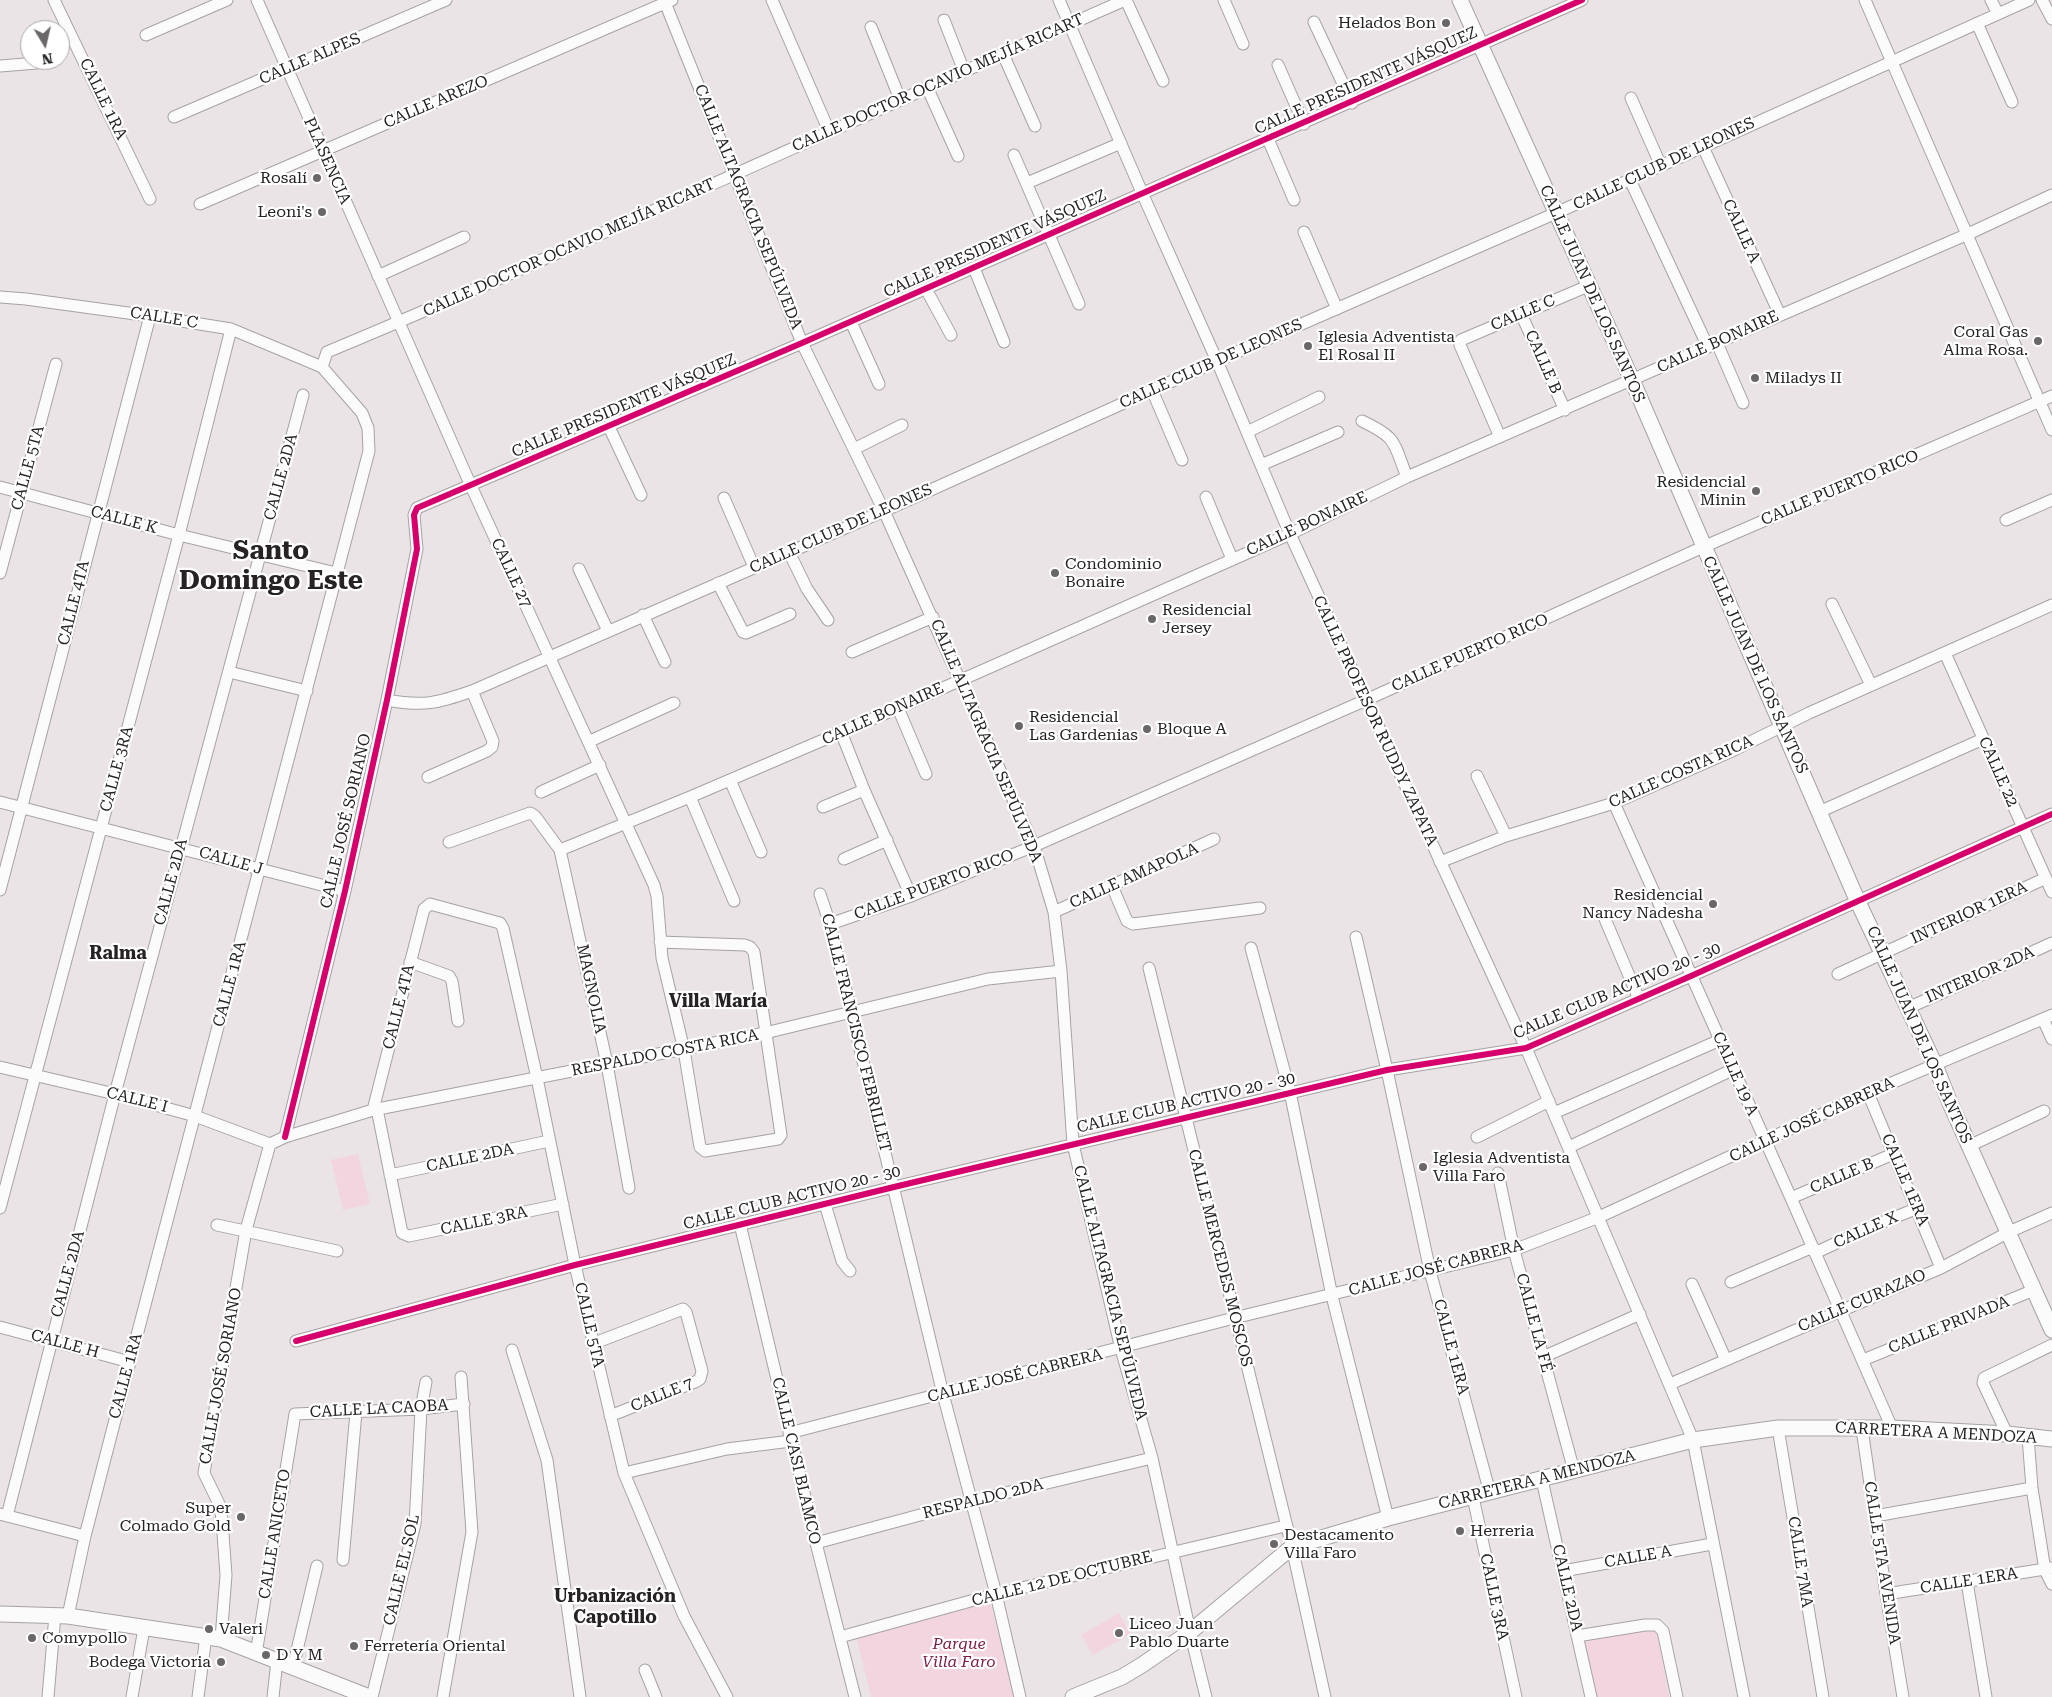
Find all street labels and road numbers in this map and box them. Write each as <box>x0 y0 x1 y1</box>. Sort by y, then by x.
street label: CALLE DOCTOR OCAVIO MEJÍA RICART <box>789 10 1087 156</box>
street label: CALLE PRESIDENTE VÁSQUEZ <box>1252 23 1480 139</box>
street label: CALLE ALPES <box>256 29 364 89</box>
street label: CALLE 1RA <box>75 55 131 143</box>
street label: CALLE AREZO <box>381 71 491 133</box>
street label: CALLE ALTAGRACIA SEPÚLVEDA <box>690 82 806 332</box>
street label: CALLE CLUB DE LEONES <box>1570 113 1758 215</box>
street label: PLASENCIA <box>299 114 355 208</box>
street label: CALLE DOCTOR OCAVIO MEJÍA RICART <box>420 175 718 321</box>
street label: CALLE JUAN DE LOS SANTOS <box>1535 182 1649 406</box>
street label: CALLE PRESIDENTE VÁSQUEZ <box>881 186 1109 302</box>
street label: CALLE A <box>1718 196 1764 266</box>
street label: CALLE C <box>1488 291 1558 335</box>
street label: CALLE C <box>129 303 199 333</box>
street label: CALLE BONAIRE <box>1654 307 1782 377</box>
street label: CALLE CLUB DE LEONES <box>1117 315 1305 413</box>
street label: CALLE B <box>1521 327 1565 397</box>
street label: CALLE PRESIDENTE VÁSQUEZ <box>509 350 739 462</box>
street label: CALLE 5TA <box>7 423 49 513</box>
street label: CALLE 2DA <box>260 432 302 522</box>
street label: CALLE PUERTO RICO <box>1758 446 1922 530</box>
street label: CALLE CLUB DE LEONES <box>747 480 935 578</box>
street label: CALLE BONAIRE <box>1243 488 1371 560</box>
street label: CALLE K <box>88 502 160 538</box>
street label: CALLE 27 <box>487 535 535 611</box>
street label: CALLE JUAN DE LOS SANTOS <box>1698 553 1812 777</box>
street label: CALLE 4TA <box>54 558 94 648</box>
street label: CALLE PROFESOR RUDDY ZAPATA <box>1308 593 1442 849</box>
street label: CALLE PUERTO RICO <box>1389 610 1551 696</box>
street label: CALLE ALTAGRACIA SEPÚLVEDA <box>926 616 1046 866</box>
street label: CALLE BONAIRE <box>819 679 947 749</box>
street label: CALLE 3RA <box>96 724 138 814</box>
street label: CALLE JOSÉ SORIANO <box>317 732 375 910</box>
street label: CALLE COSTA RICA <box>1606 732 1756 812</box>
street label: CALLE 22 <box>1974 734 2022 810</box>
street label: CALLE 2DA <box>150 837 192 927</box>
street label: CALLE AMAPOLA <box>1067 839 1201 913</box>
street label: CALLE J <box>197 843 265 879</box>
street label: CALLE PUERTO RICO <box>851 846 1017 924</box>
street label: INTERIOR 1ERA <box>1908 878 2030 948</box>
street label: CALLE FRANCISCO FEBRILLET <box>817 912 895 1154</box>
street label: CALLE JUAN DE LOS SANTOS <box>1862 923 1976 1147</box>
street label: CALLE 1RA <box>209 939 251 1029</box>
street label: CALLE CLUB ACTIVO 20 - 30 <box>1510 939 1724 1043</box>
street label: MAGNOLIA <box>572 942 610 1036</box>
street label: INTERIOR 2DA <box>1923 942 2037 1008</box>
street label: CALLE 4TA <box>379 962 419 1052</box>
street label: RESPALDO COSTA RICA <box>570 1025 760 1081</box>
street label: CALLE 19 A <box>1708 1029 1762 1119</box>
street label: CALLE CLUB ACTIVO 20 - 30 <box>1075 1069 1297 1137</box>
street label: CALLE JOSÉ CABRERA <box>1726 1073 1898 1167</box>
street label: CALLE I <box>104 1083 170 1117</box>
street label: CALLE 1ERA <box>1877 1131 1933 1229</box>
street label: CALLE 2DA <box>424 1139 516 1177</box>
street label: CALLE MERCEDES MOSCOS <box>1184 1147 1256 1369</box>
street label: CALLE B <box>1807 1154 1877 1198</box>
street label: CALLE CLUB ACTIVO 20 - 30 <box>681 1162 903 1234</box>
street label: CALLE ALTAGRACIA SEPÚLVEDA <box>1069 1163 1151 1423</box>
street label: CALLE 3RA <box>439 1202 529 1240</box>
street label: CALLE X <box>1831 1207 1901 1253</box>
street label: CALLE 2DA <box>47 1229 89 1319</box>
street label: CALLE JOSÉ CABRERA <box>1347 1235 1525 1301</box>
street label: CALLE CURAZAO <box>1795 1265 1929 1337</box>
street label: CALLE LA FÉ <box>1512 1271 1556 1375</box>
street label: CALLE 5TA <box>570 1280 608 1370</box>
street label: CALLE JOSÉ SORIANO <box>196 1286 246 1466</box>
street label: CALLE PRIVADA <box>1886 1292 2012 1358</box>
street label: CALLE 1ERA <box>1429 1297 1473 1397</box>
street label: CALLE H <box>29 1326 101 1362</box>
street label: CALLE 1RA <box>105 1331 147 1421</box>
street label: CALLE JOSÉ CABRERA <box>925 1345 1105 1407</box>
street label: CALLE 7 <box>628 1374 696 1416</box>
street label: CALLE CASI BLAMCO <box>767 1376 825 1546</box>
street label: CALLE LA CAOBA <box>309 1396 449 1422</box>
street label: CARRETERA A MENDOZA <box>1835 1418 2037 1448</box>
street label: CARRETERA A MENDOZA <box>1437 1446 1637 1514</box>
street label: CALLE ANICETO <box>255 1468 295 1600</box>
street label: RESPALDO 2DA <box>921 1475 1045 1523</box>
street label: CALLE 5TA AVENIDA <box>1860 1480 1904 1646</box>
street label: CALLE EL SOL <box>380 1513 424 1627</box>
street label: CALLE 7MA <box>1783 1515 1817 1609</box>
street label: CALLE A <box>1603 1542 1673 1572</box>
street label: CALLE 2DA <box>1548 1543 1586 1633</box>
street label: CALLE 12 DE OCTUBRE <box>970 1547 1154 1611</box>
street label: CALLE 3RA <box>1475 1552 1513 1642</box>
street label: CALLE 1ERA <box>1919 1564 2019 1598</box>

